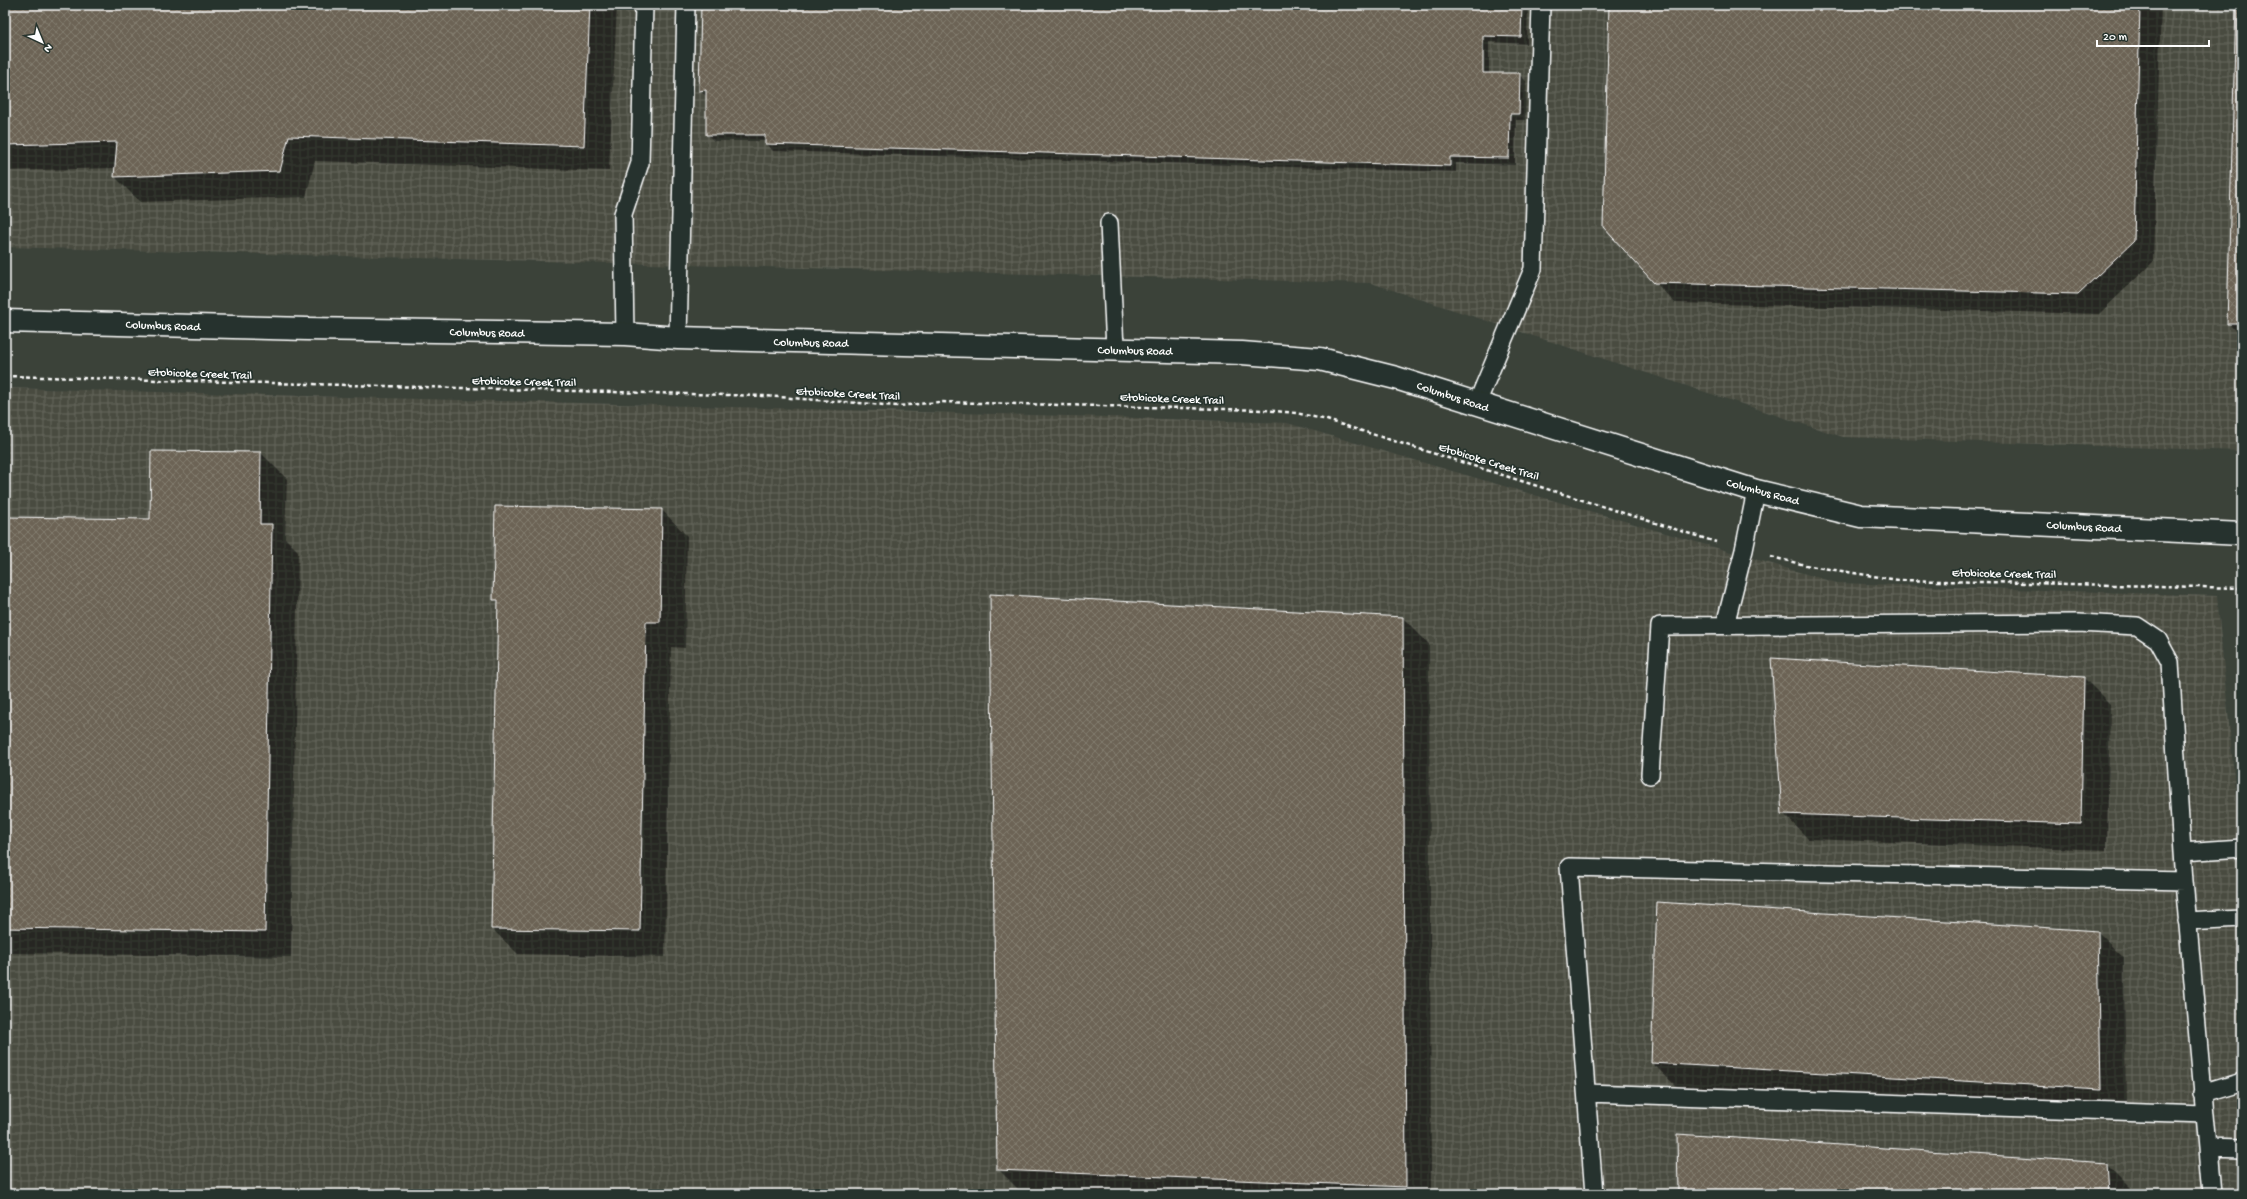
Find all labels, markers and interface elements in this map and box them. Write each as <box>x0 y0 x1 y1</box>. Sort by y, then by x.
north arrow <box>22 22 62 62</box>
scale bar <box>2097 22 2209 48</box>
text: 20 m <box>2103 31 2128 45</box>
text: N <box>41 41 54 55</box>
street label: Columbus Road <box>125 319 202 335</box>
street label: Columbus Road <box>449 326 526 342</box>
street label: Columbus Road <box>773 336 850 352</box>
street label: Columbus Road <box>1097 344 1174 360</box>
street label: Etobicoke Creek Trail <box>148 366 253 384</box>
street label: Etobicoke Creek Trail <box>472 375 577 391</box>
street label: Columbus Road <box>1415 380 1491 416</box>
street label: Etobicoke Creek Trail <box>795 385 901 405</box>
street label: Etobicoke Creek Trail <box>1120 391 1225 409</box>
street label: Etobicoke Creek Trail <box>1436 441 1541 485</box>
street label: Columbus Road <box>1724 476 1801 510</box>
street label: Columbus Road <box>2046 519 2123 537</box>
street label: Etobicoke Creek Trail <box>1952 567 2057 583</box>

